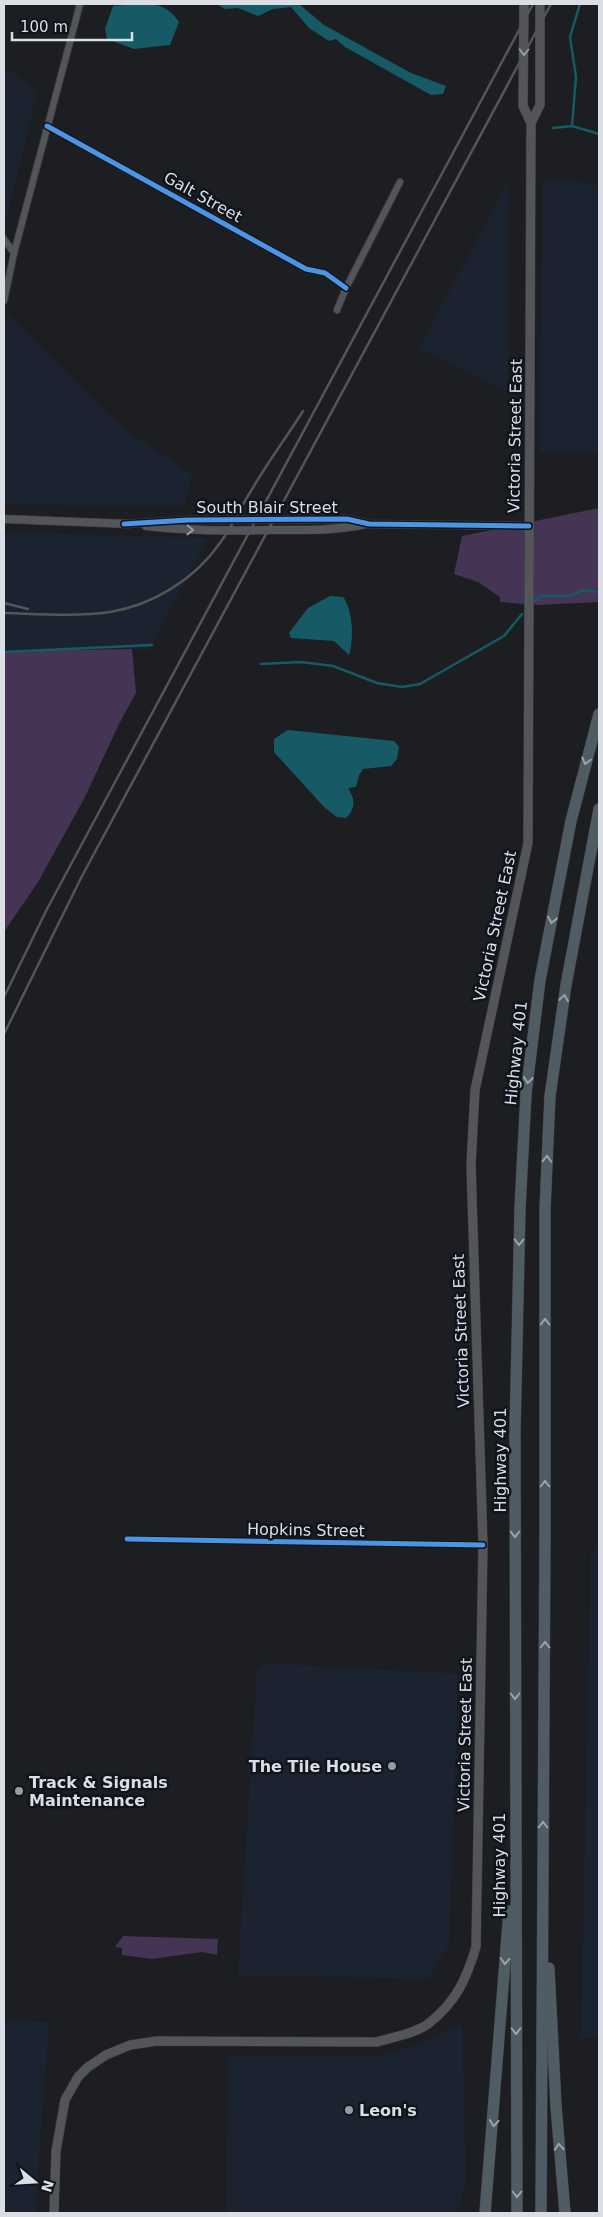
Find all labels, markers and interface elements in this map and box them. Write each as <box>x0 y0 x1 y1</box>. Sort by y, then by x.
scale bar <box>12 10 132 42</box>
text: 100 m <box>20 18 68 36</box>
one-way arrow <box>518 49 529 57</box>
street label: Galt Street <box>161 168 245 226</box>
street label: Victoria Street East <box>504 359 526 513</box>
street label: South Blair Street <box>196 498 338 517</box>
one-way arrow <box>186 525 194 535</box>
one-way arrow <box>581 756 592 765</box>
street label: Victoria Street East <box>470 849 520 1003</box>
one-way arrow <box>547 915 558 924</box>
one-way arrow <box>558 994 569 1002</box>
street label: Highway 401 <box>501 1000 531 1106</box>
one-way arrow <box>523 1077 534 1085</box>
one-way arrow <box>542 1155 553 1163</box>
one-way arrow <box>514 1239 525 1247</box>
street label: Victoria Street East <box>449 1254 473 1408</box>
one-way arrow <box>540 1318 550 1326</box>
street label: Highway 401 <box>491 1408 510 1512</box>
one-way arrow <box>540 1480 550 1488</box>
street label: Hopkins Street <box>247 1519 365 1541</box>
one-way arrow <box>510 1530 520 1538</box>
one-way arrow <box>540 1640 550 1648</box>
street label: Victoria Street East <box>454 1658 476 1812</box>
one-way arrow <box>510 1693 520 1701</box>
place label: The Tile House <box>249 1757 382 1776</box>
marker: The Tile House <box>386 1760 398 1772</box>
place label: Track & Signals Maintenance <box>29 1773 168 1810</box>
marker: Track & Signals Maintenance <box>13 1785 25 1797</box>
street label: Highway 401 <box>490 1813 509 1917</box>
one-way arrow <box>538 1820 548 1828</box>
one-way arrow <box>500 1957 511 1965</box>
one-way arrow <box>511 2028 521 2035</box>
place label: Leon's <box>359 2101 417 2120</box>
marker: Leon's <box>343 2104 355 2116</box>
one-way arrow <box>488 2119 499 2127</box>
one-way arrow <box>554 2143 565 2151</box>
north arrow <box>10 2157 60 2207</box>
text: N <box>38 2178 57 2194</box>
one-way arrow <box>512 2190 522 2198</box>

